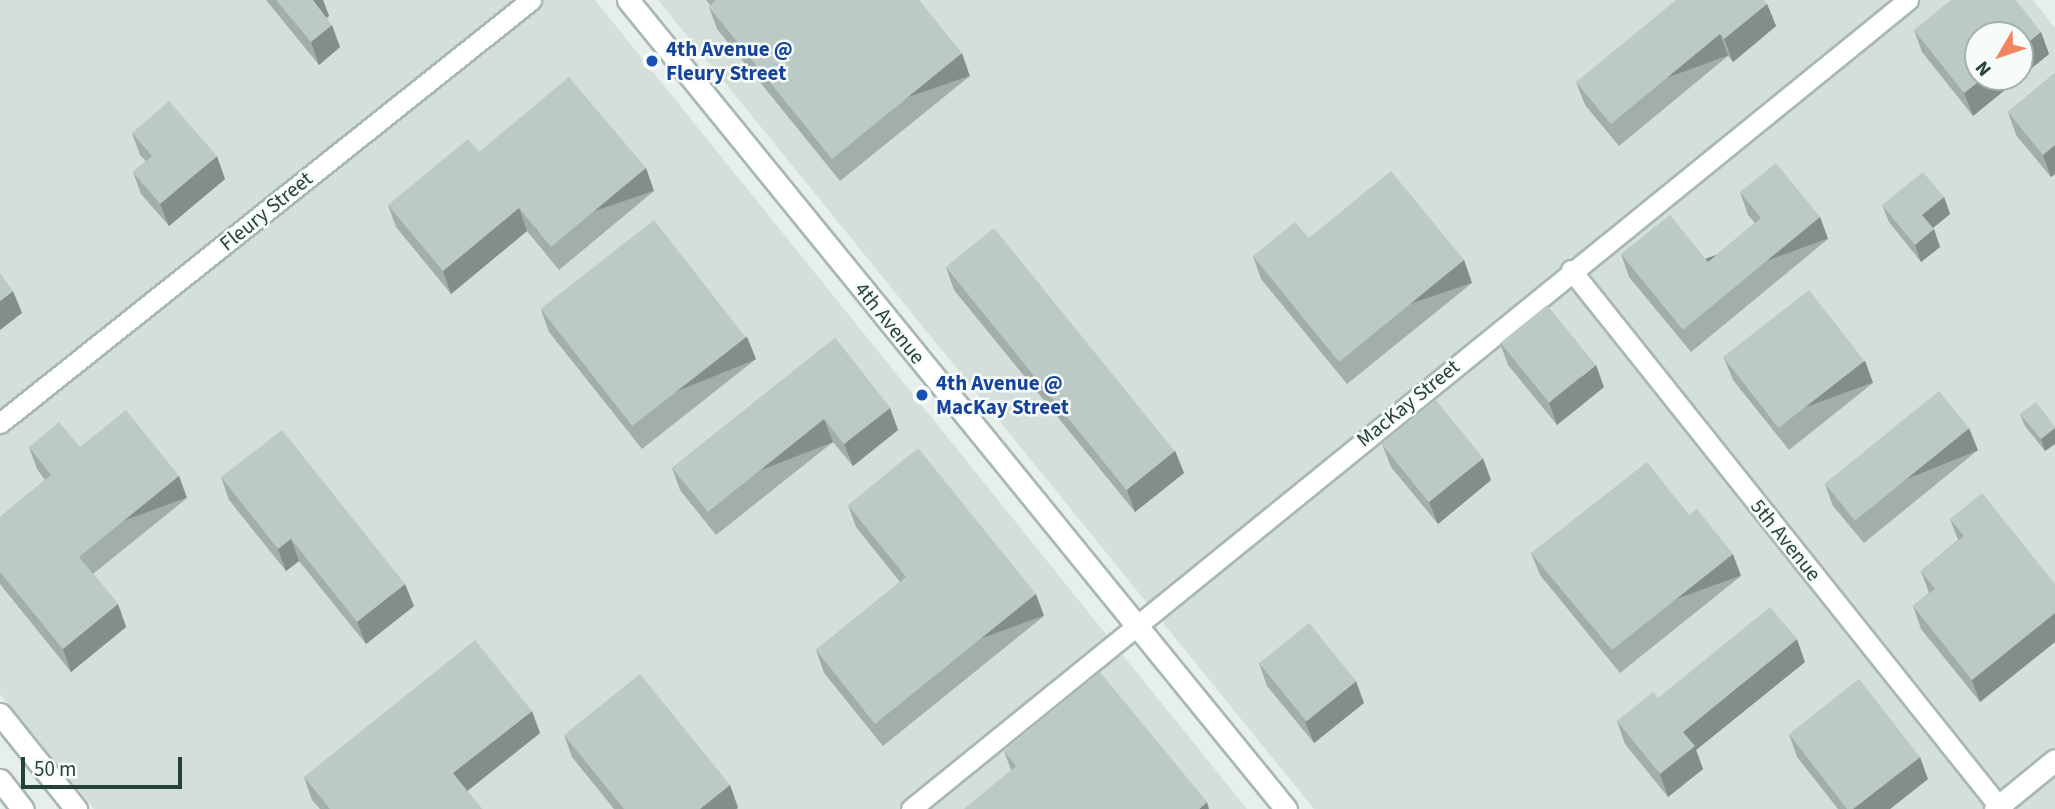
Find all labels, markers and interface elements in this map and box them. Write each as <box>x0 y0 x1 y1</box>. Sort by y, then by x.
north arrow <box>1964 21 2034 91</box>
place label: 4th Avenue @ Fleury Street <box>666 36 793 86</box>
marker: 4th Avenue @ Fleury Street <box>644 53 660 69</box>
text: N <box>1969 55 1998 82</box>
street label: Fleury Street <box>215 166 317 256</box>
street label: 4th Avenue <box>849 277 931 369</box>
street label: MacKay Street <box>1352 354 1464 452</box>
place label: 4th Avenue @ MacKay Street <box>936 370 1069 420</box>
marker: 4th Avenue @ MacKay Street <box>914 387 930 403</box>
street label: 5th Avenue <box>1745 494 1827 586</box>
scale bar <box>24 742 186 786</box>
text: 50 m <box>34 754 76 784</box>

